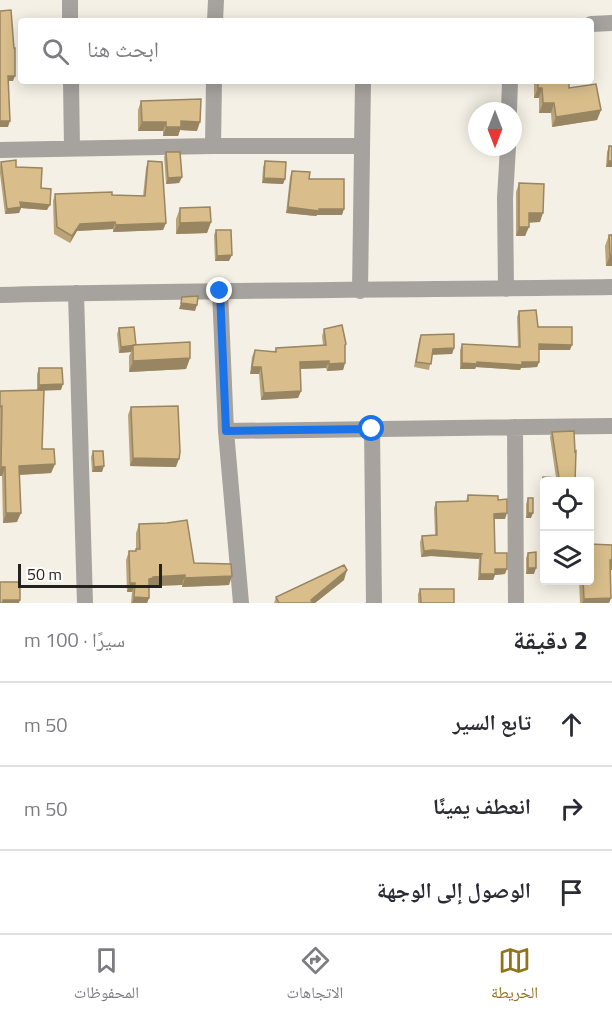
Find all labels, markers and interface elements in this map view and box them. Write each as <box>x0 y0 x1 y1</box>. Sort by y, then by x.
search box <box>18 18 594 84</box>
text: ابحث هنا <box>87 32 159 66</box>
icon: search <box>39 35 72 68</box>
north arrow <box>468 102 522 156</box>
route end <box>206 277 232 303</box>
route start <box>358 415 384 441</box>
map controls <box>540 477 594 585</box>
button: locate <box>540 477 594 531</box>
button: layers <box>540 531 594 585</box>
scale bar <box>18 561 162 588</box>
text: 50 m <box>27 562 62 586</box>
text: 2 دقيقة <box>513 620 588 659</box>
text: سيرًا · 100 m <box>24 624 125 655</box>
text: تابع السير <box>453 705 531 739</box>
icon: ahead <box>555 708 588 741</box>
text: 50 m <box>24 709 68 740</box>
text: انعطف يمينًا <box>433 789 531 823</box>
icon: right <box>555 792 588 825</box>
text: 50 m <box>24 793 68 824</box>
text: الوصول إلى الوجهة <box>377 873 531 907</box>
icon: arrive <box>555 876 588 909</box>
tab: المحفوظات <box>74 944 139 1008</box>
tab: الاتجاهات <box>287 944 343 1008</box>
tab: الخريطة <box>491 944 538 1008</box>

